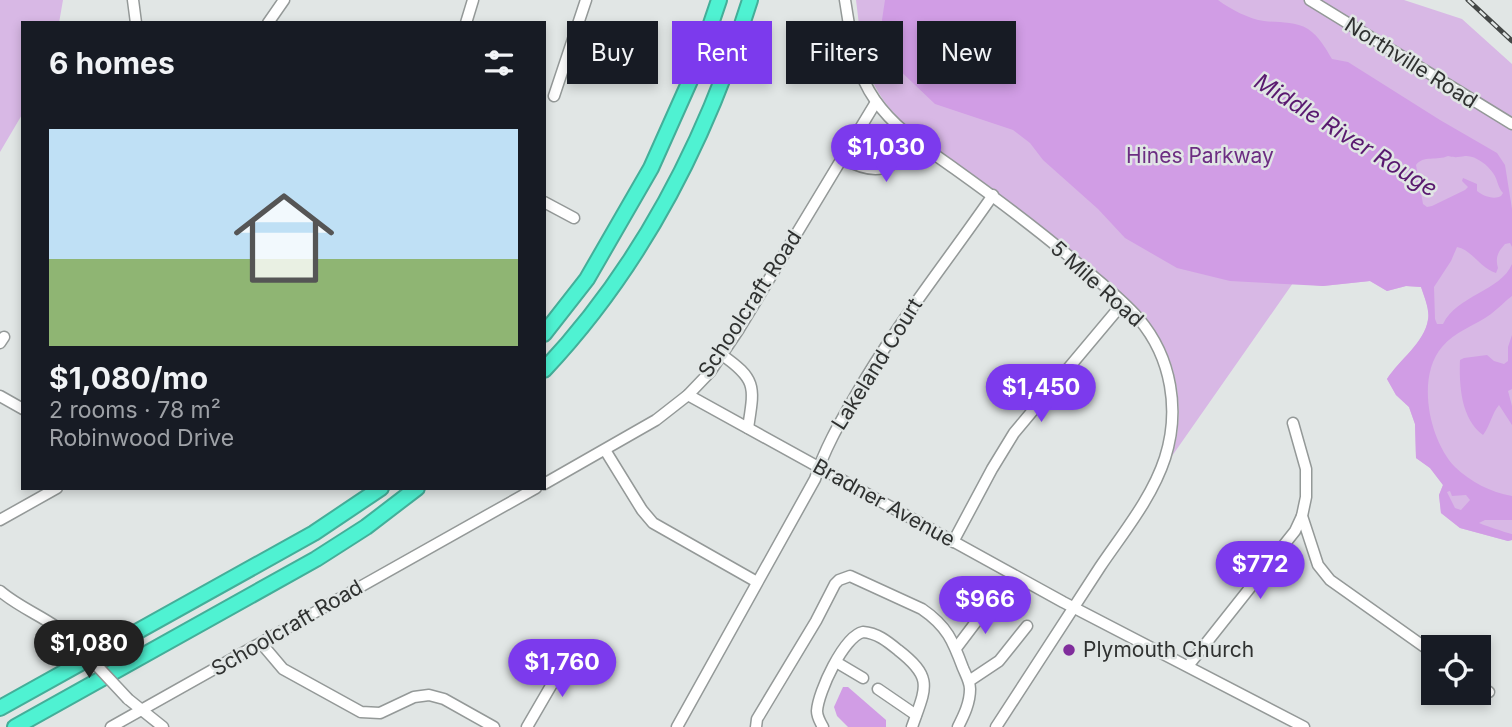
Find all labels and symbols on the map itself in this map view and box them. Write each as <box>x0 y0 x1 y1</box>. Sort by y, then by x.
street label: Northville Road <box>1340 12 1482 113</box>
water label: Middle River Rouge <box>1249 67 1443 203</box>
pin: $1,030 <box>829 124 943 184</box>
park label: Hines Parkway <box>1126 143 1274 168</box>
street label: Schoolcraft Road <box>693 225 806 382</box>
street label: 5 Mile Road <box>1046 235 1149 332</box>
street label: Lakeland Court <box>826 293 927 434</box>
pin: $1,450 <box>984 364 1098 424</box>
street label: Bradner Avenue <box>809 453 960 552</box>
pin: $772 <box>1219 542 1301 601</box>
street label: Schoolcraft Road <box>207 574 367 681</box>
pin: $966 <box>944 576 1026 636</box>
pin: $1,080 <box>32 620 146 680</box>
place label: Plymouth Church <box>1083 637 1254 662</box>
pin: $1,760 <box>505 640 619 699</box>
marker: Plymouth Church <box>1061 642 1077 658</box>

